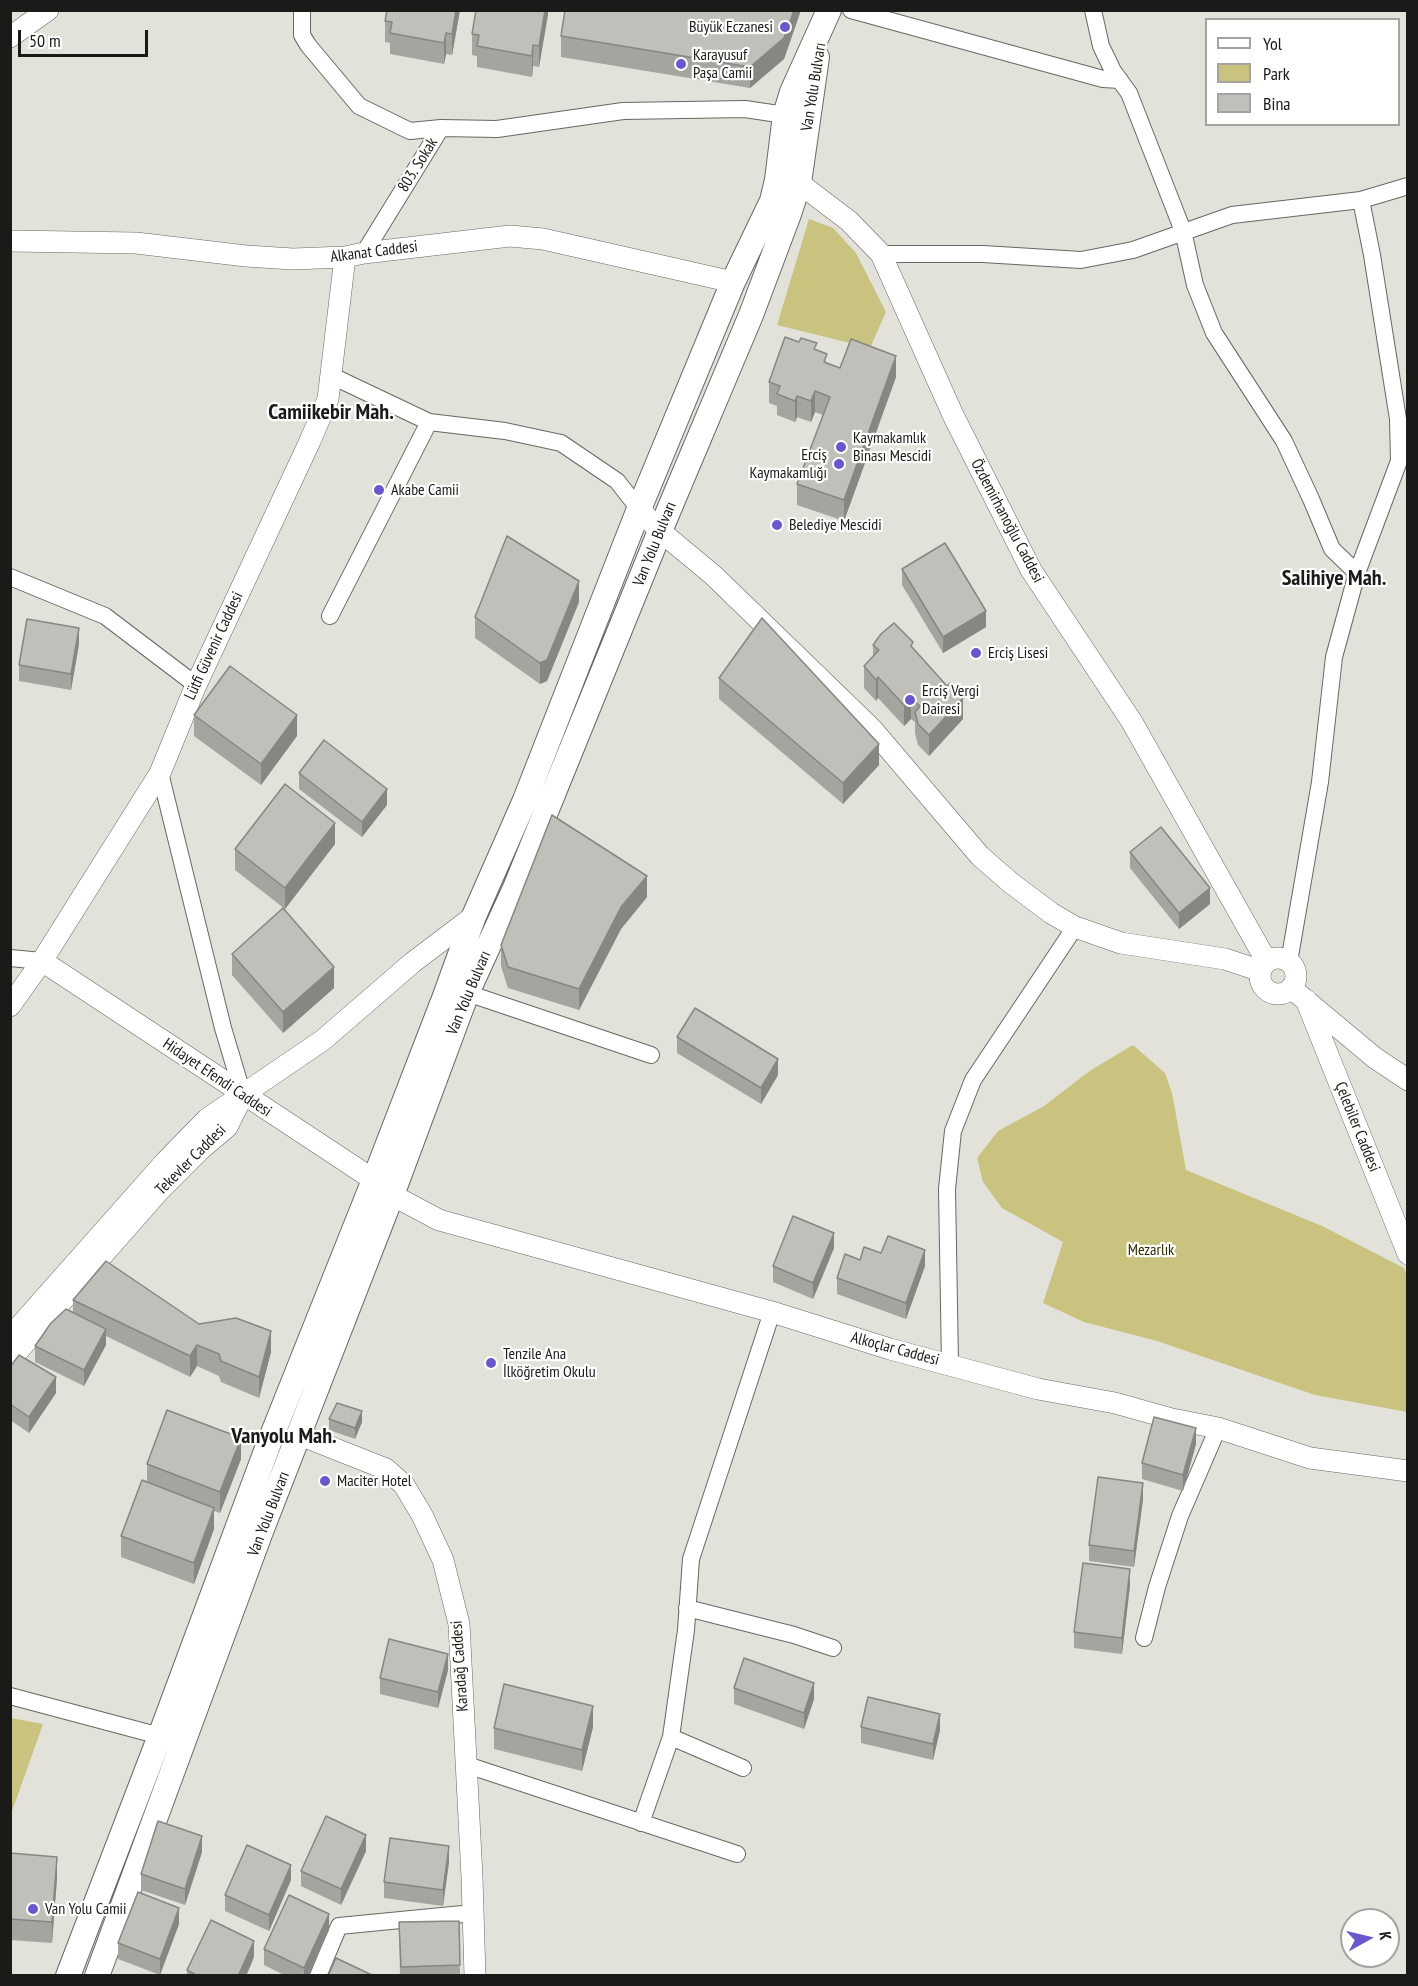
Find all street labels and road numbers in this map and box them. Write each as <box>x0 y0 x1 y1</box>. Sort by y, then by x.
street label: Van Yolu Bulvarı <box>798 41 830 133</box>
street label: 803. Sokak <box>394 134 442 196</box>
street label: Alkanat Caddesi <box>329 237 419 267</box>
street label: Özdemirhanoğlu Caddesi <box>966 456 1048 586</box>
street label: Van Yolu Bulvarı <box>629 499 681 589</box>
street label: Lütfi Güvenir Caddesi <box>181 589 247 703</box>
street label: Van Yolu Bulvarı <box>443 948 495 1038</box>
street label: Hidayet Efendi Caddesi <box>159 1035 275 1121</box>
street label: Çelebiler Caddesi <box>1330 1079 1384 1175</box>
street label: Tekevler Caddesi <box>152 1121 230 1199</box>
street label: Alkoçlar Caddesi <box>849 1328 941 1370</box>
street label: Van Yolu Bulvarı <box>244 1469 294 1559</box>
street label: Karadağ Caddesi <box>447 1620 473 1712</box>

